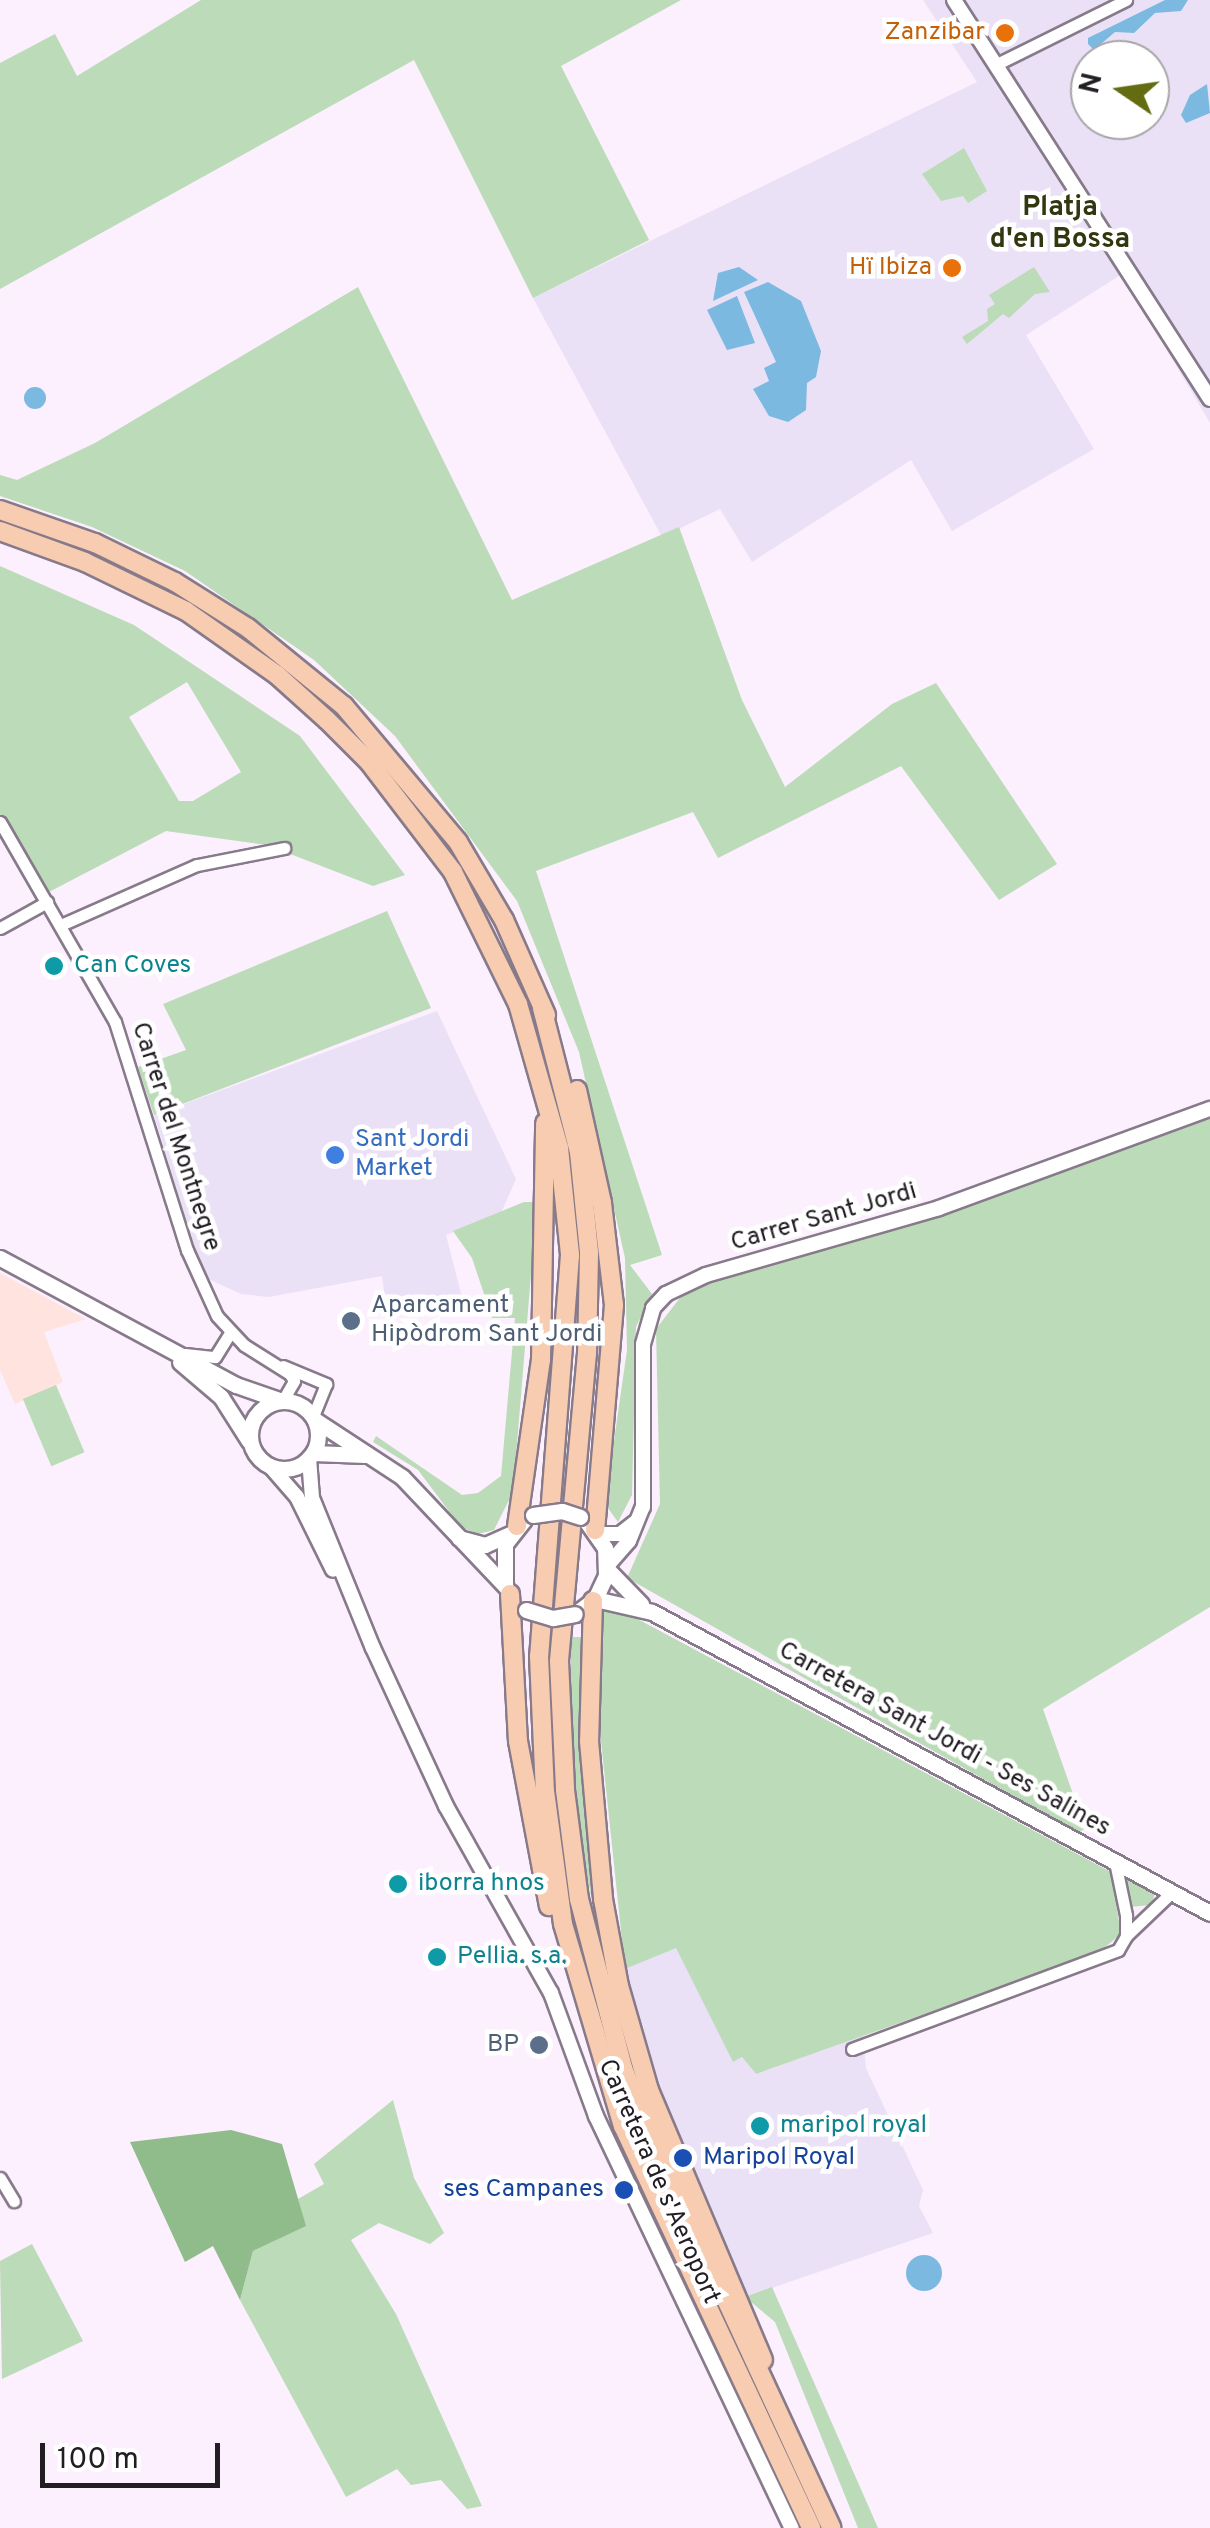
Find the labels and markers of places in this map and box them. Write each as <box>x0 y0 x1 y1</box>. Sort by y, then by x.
place label: Zanzibar <box>885 18 985 48</box>
marker: Zanzibar <box>994 22 1016 44</box>
place label: Hï Ibiza <box>849 253 932 283</box>
marker: Hï Ibiza <box>941 257 963 279</box>
place label: Can Coves <box>74 951 191 981</box>
marker: Can Coves <box>43 955 65 977</box>
place label: Sant Jordi Market <box>355 1126 469 1185</box>
marker: Sant Jordi Market <box>324 1144 346 1166</box>
place label: Aparcament Hipòdrom Sant Jordi <box>371 1292 602 1351</box>
marker: Aparcament Hipòdrom Sant Jordi <box>340 1310 362 1332</box>
place label: iborra hnos <box>418 1869 545 1899</box>
marker: iborra hnos <box>387 1873 409 1895</box>
place label: Pellia. s.a. <box>457 1942 567 1972</box>
marker: Pellia. s.a. <box>426 1946 448 1968</box>
place label: BP <box>487 2030 519 2060</box>
marker: BP <box>528 2034 550 2056</box>
place label: maripol royal <box>780 2111 927 2141</box>
marker: maripol royal <box>749 2115 771 2137</box>
place label: Maripol Royal <box>703 2143 855 2173</box>
marker: Maripol Royal <box>672 2147 694 2169</box>
place label: ses Campanes <box>443 2175 604 2205</box>
marker: ses Campanes <box>613 2179 635 2201</box>

